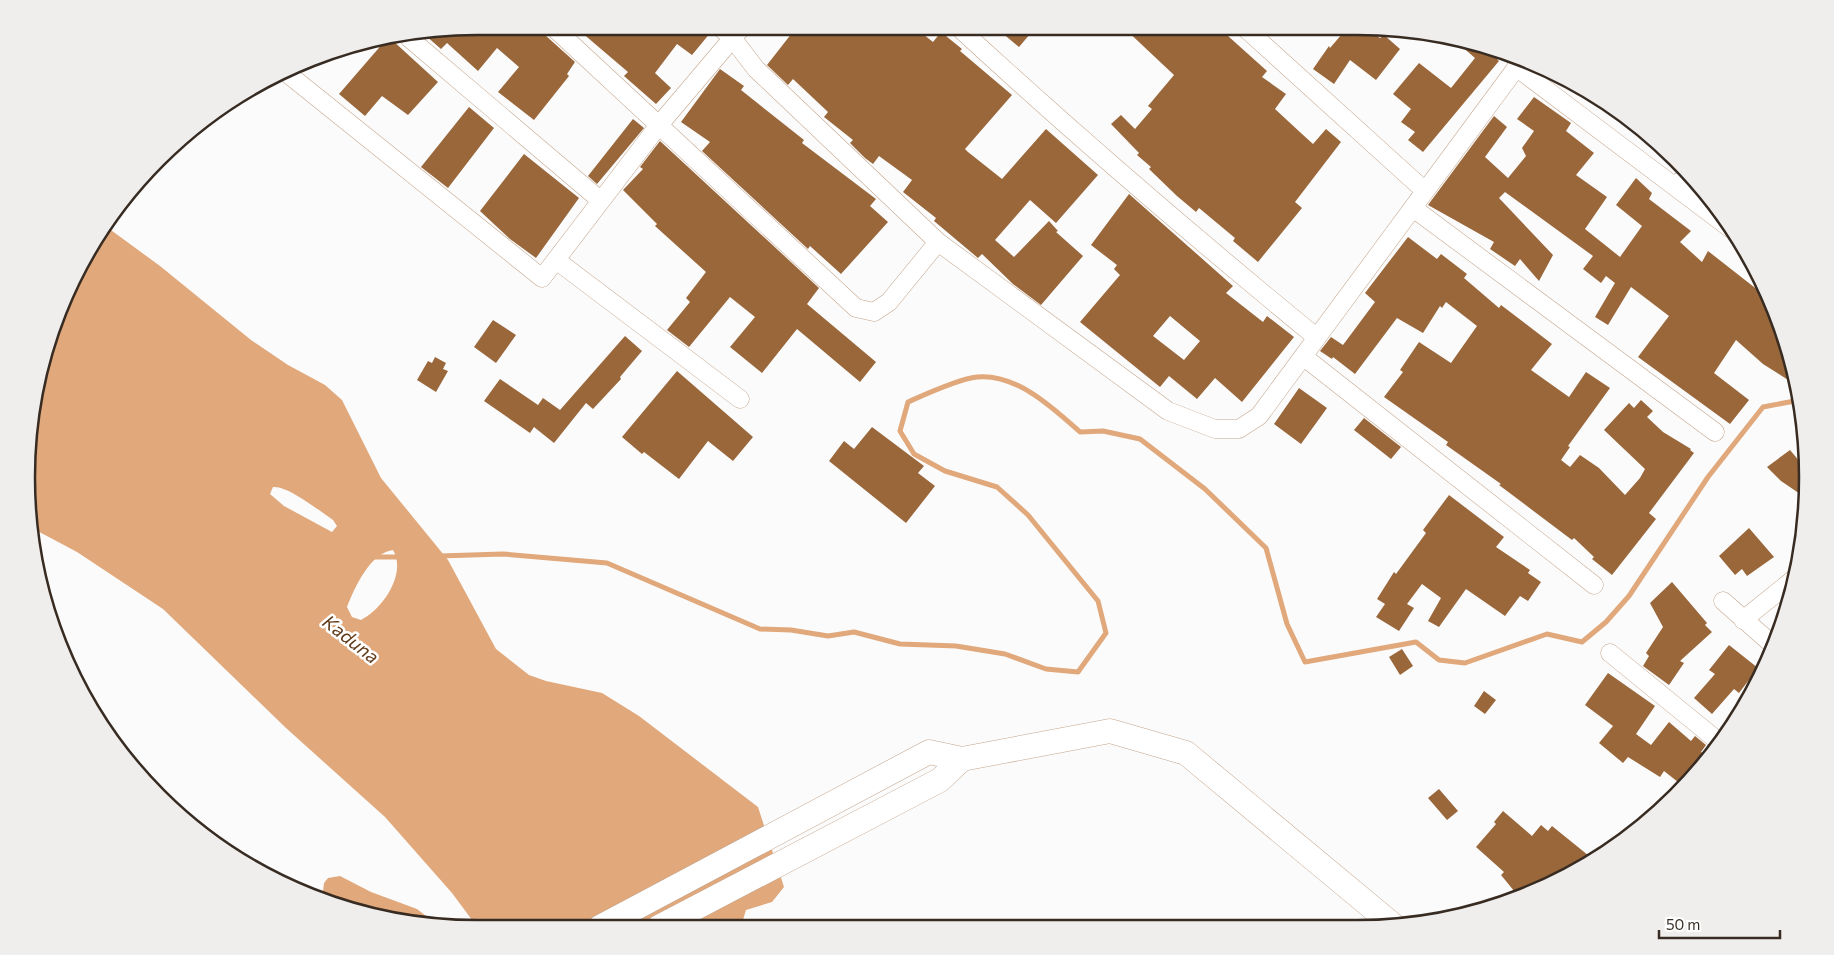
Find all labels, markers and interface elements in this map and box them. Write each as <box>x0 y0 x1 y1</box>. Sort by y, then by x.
water label: Kaduna <box>319 610 384 668</box>
scale bar <box>1659 908 1780 940</box>
text: 50 m <box>1666 915 1700 933</box>

